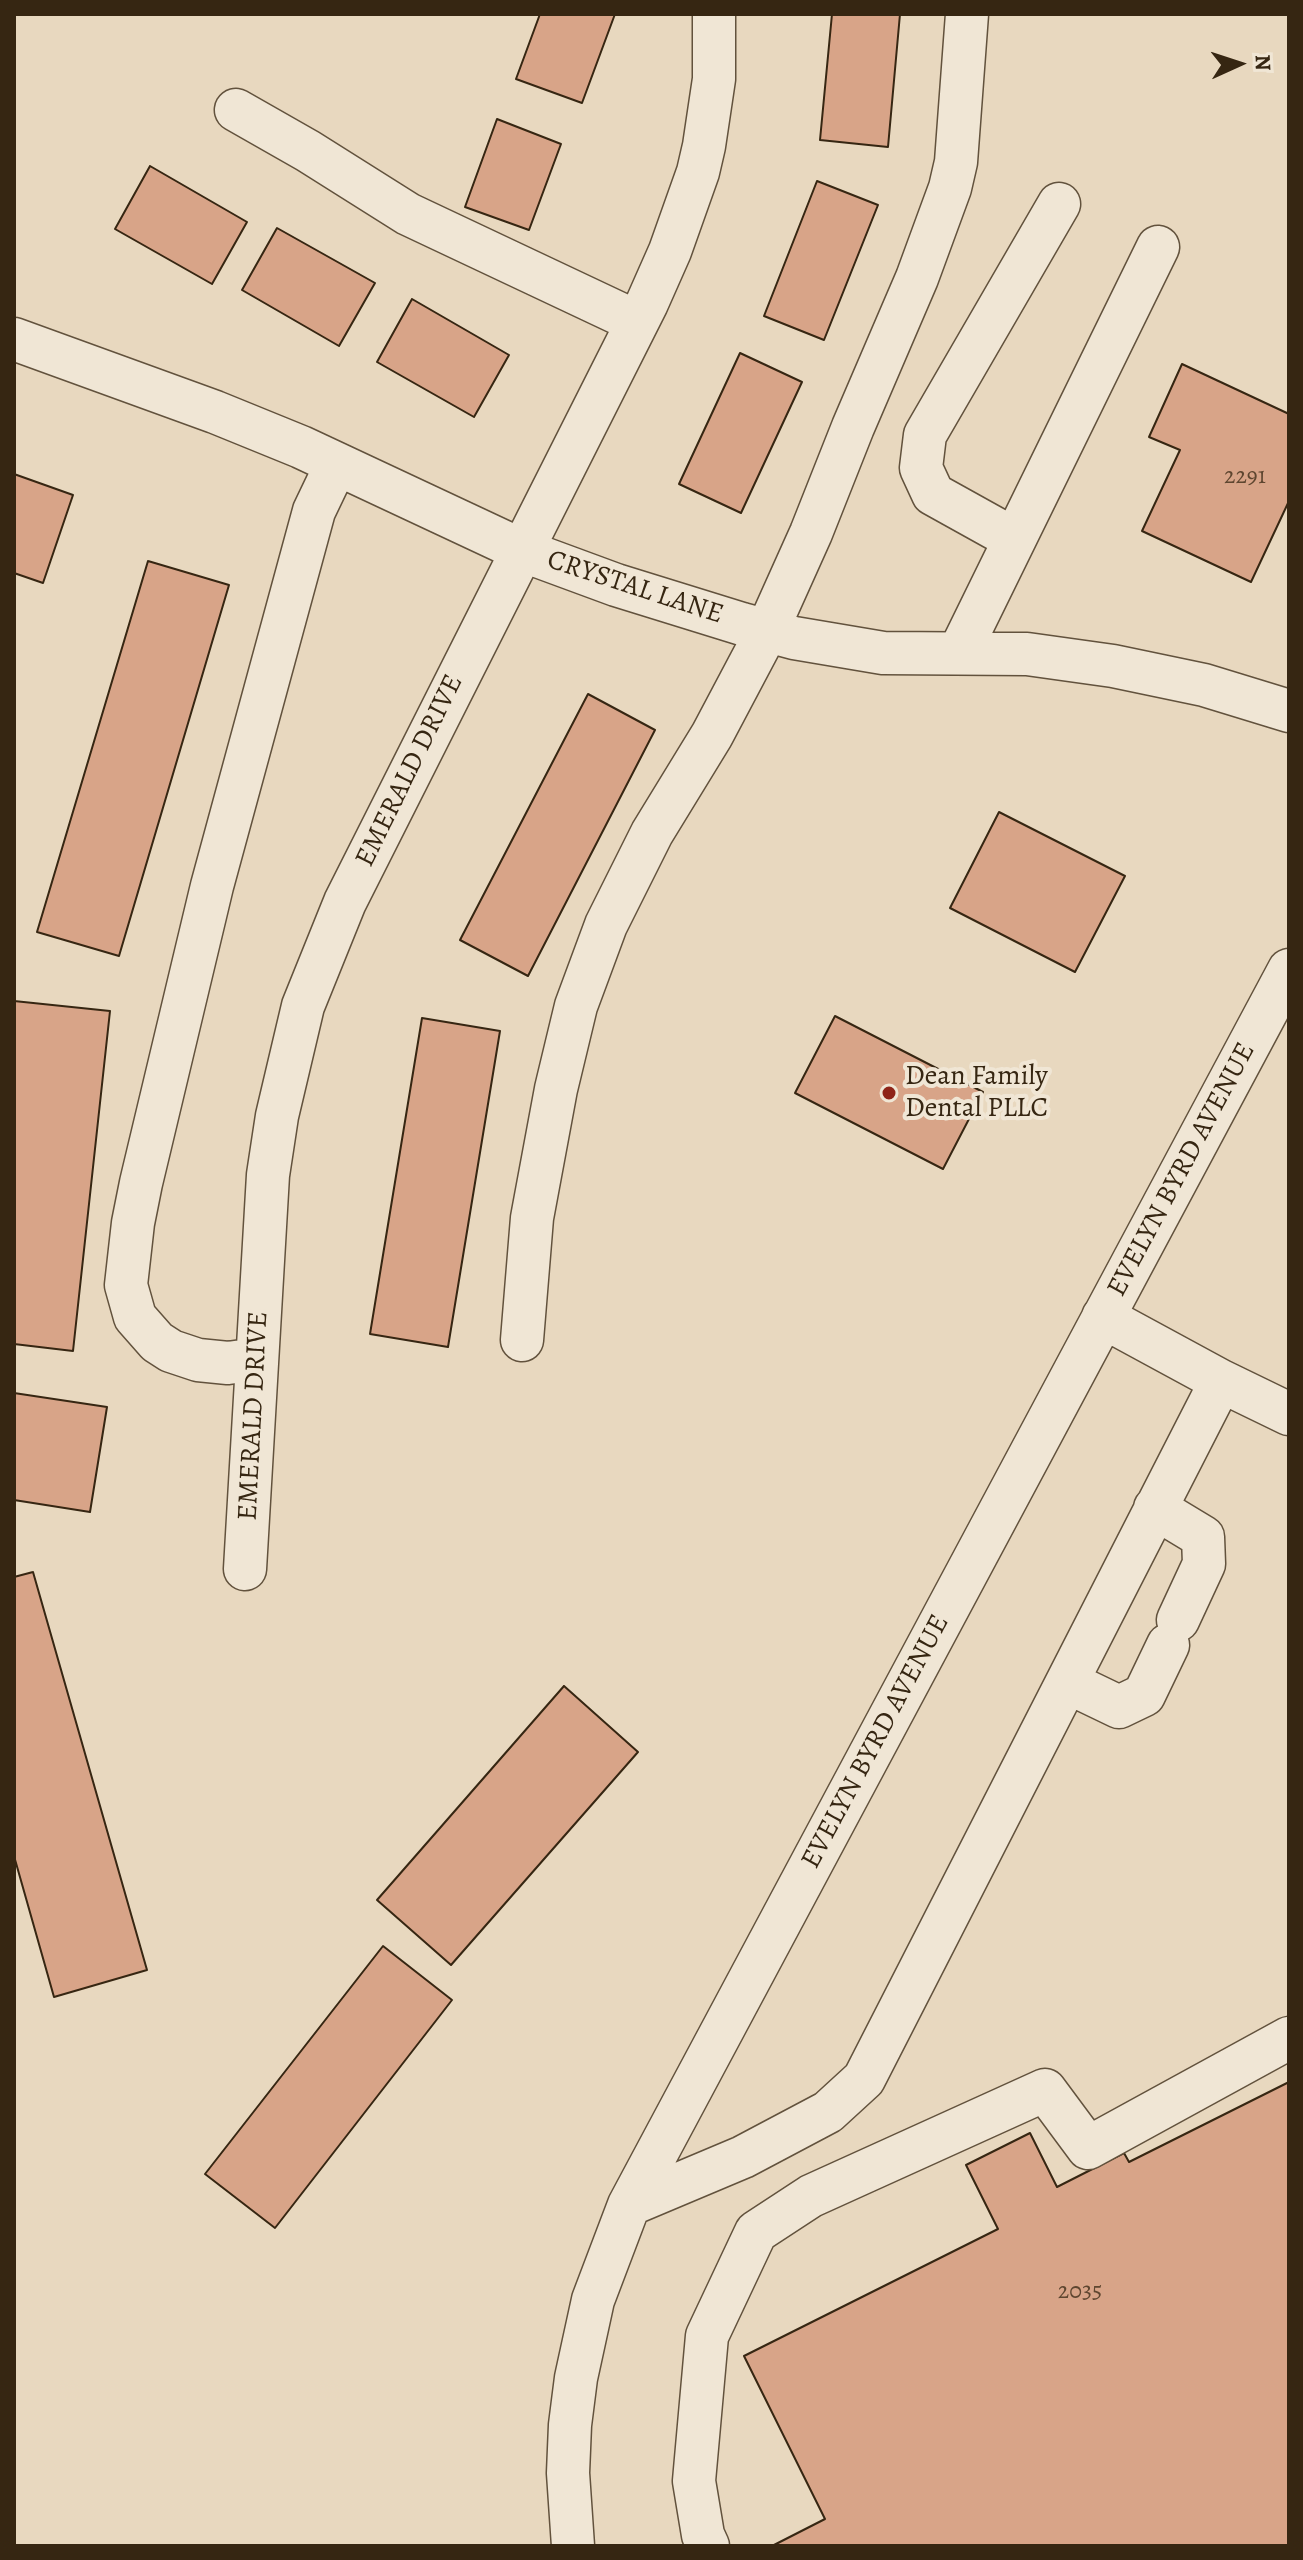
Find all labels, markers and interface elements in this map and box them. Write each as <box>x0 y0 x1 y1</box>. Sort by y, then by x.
north arrow <box>1199 24 1279 104</box>
text: N <box>1248 54 1278 72</box>
house number: 2291 <box>1224 463 1266 491</box>
street label: CRYSTAL LANE <box>543 544 727 632</box>
street label: EMERALD DRIVE <box>349 669 471 873</box>
street label: EVELYN BYRD AVENUE <box>1101 1037 1263 1303</box>
place label: Dean Family Dental PLLC <box>905 1060 1048 1126</box>
marker: Dean Family Dental PLLC <box>880 1084 898 1102</box>
street label: EMERALD DRIVE <box>232 1310 276 1522</box>
street label: EVELYN BYRD AVENUE <box>795 1609 957 1875</box>
house number: 2035 <box>1058 2278 1102 2306</box>

